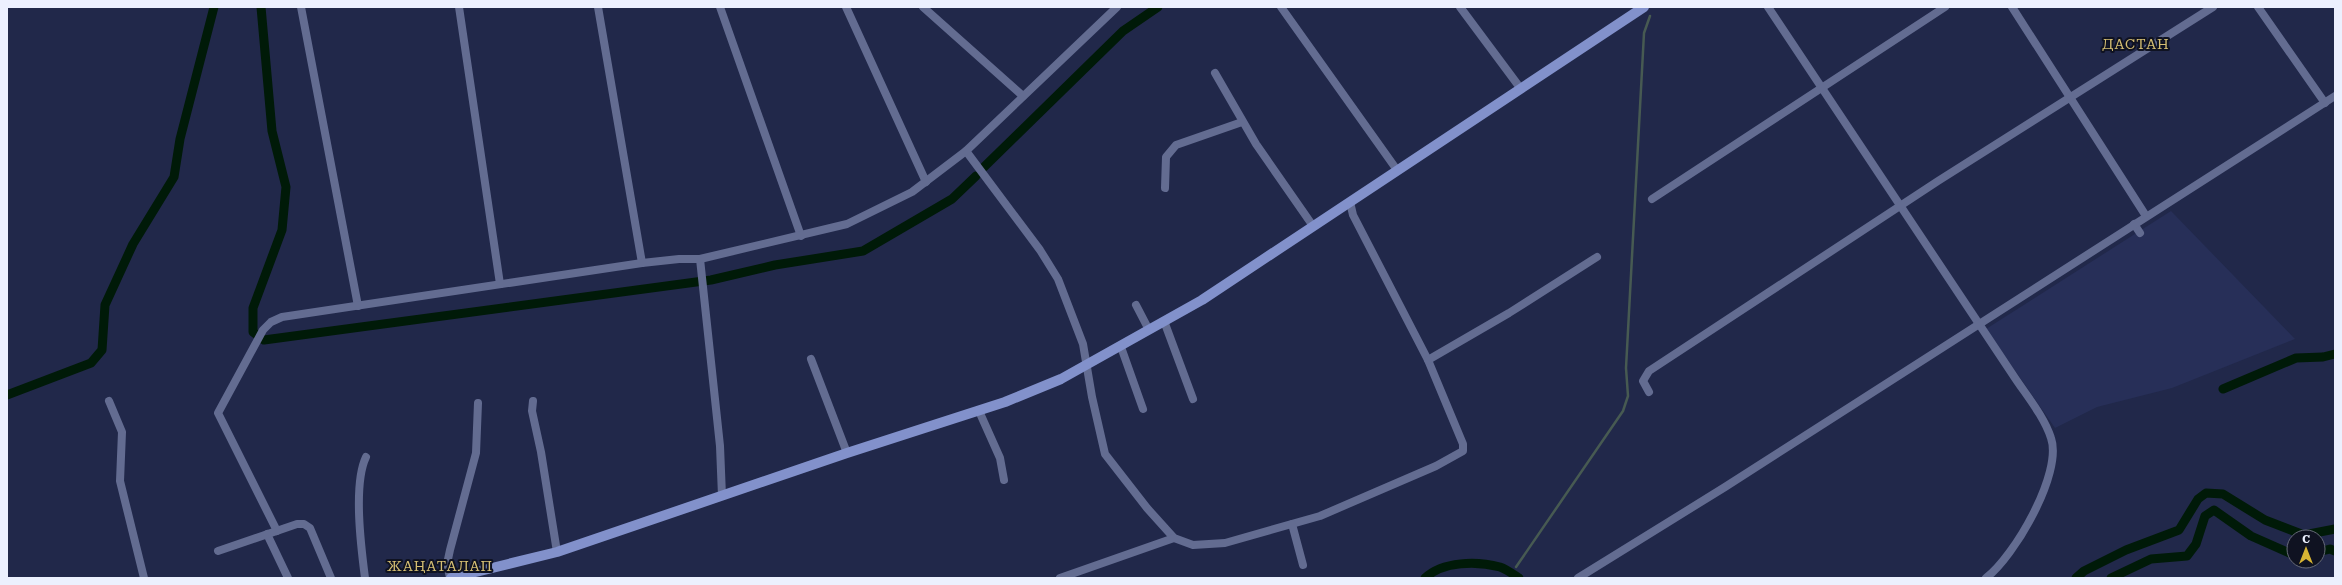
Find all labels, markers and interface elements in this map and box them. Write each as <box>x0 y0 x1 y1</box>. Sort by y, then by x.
district label: ДАСТАН <box>2102 36 2170 52</box>
north arrow <box>2286 529 2326 569</box>
text: С <box>2302 533 2310 546</box>
district label: ЖАҢАТАЛАП <box>387 558 493 574</box>

